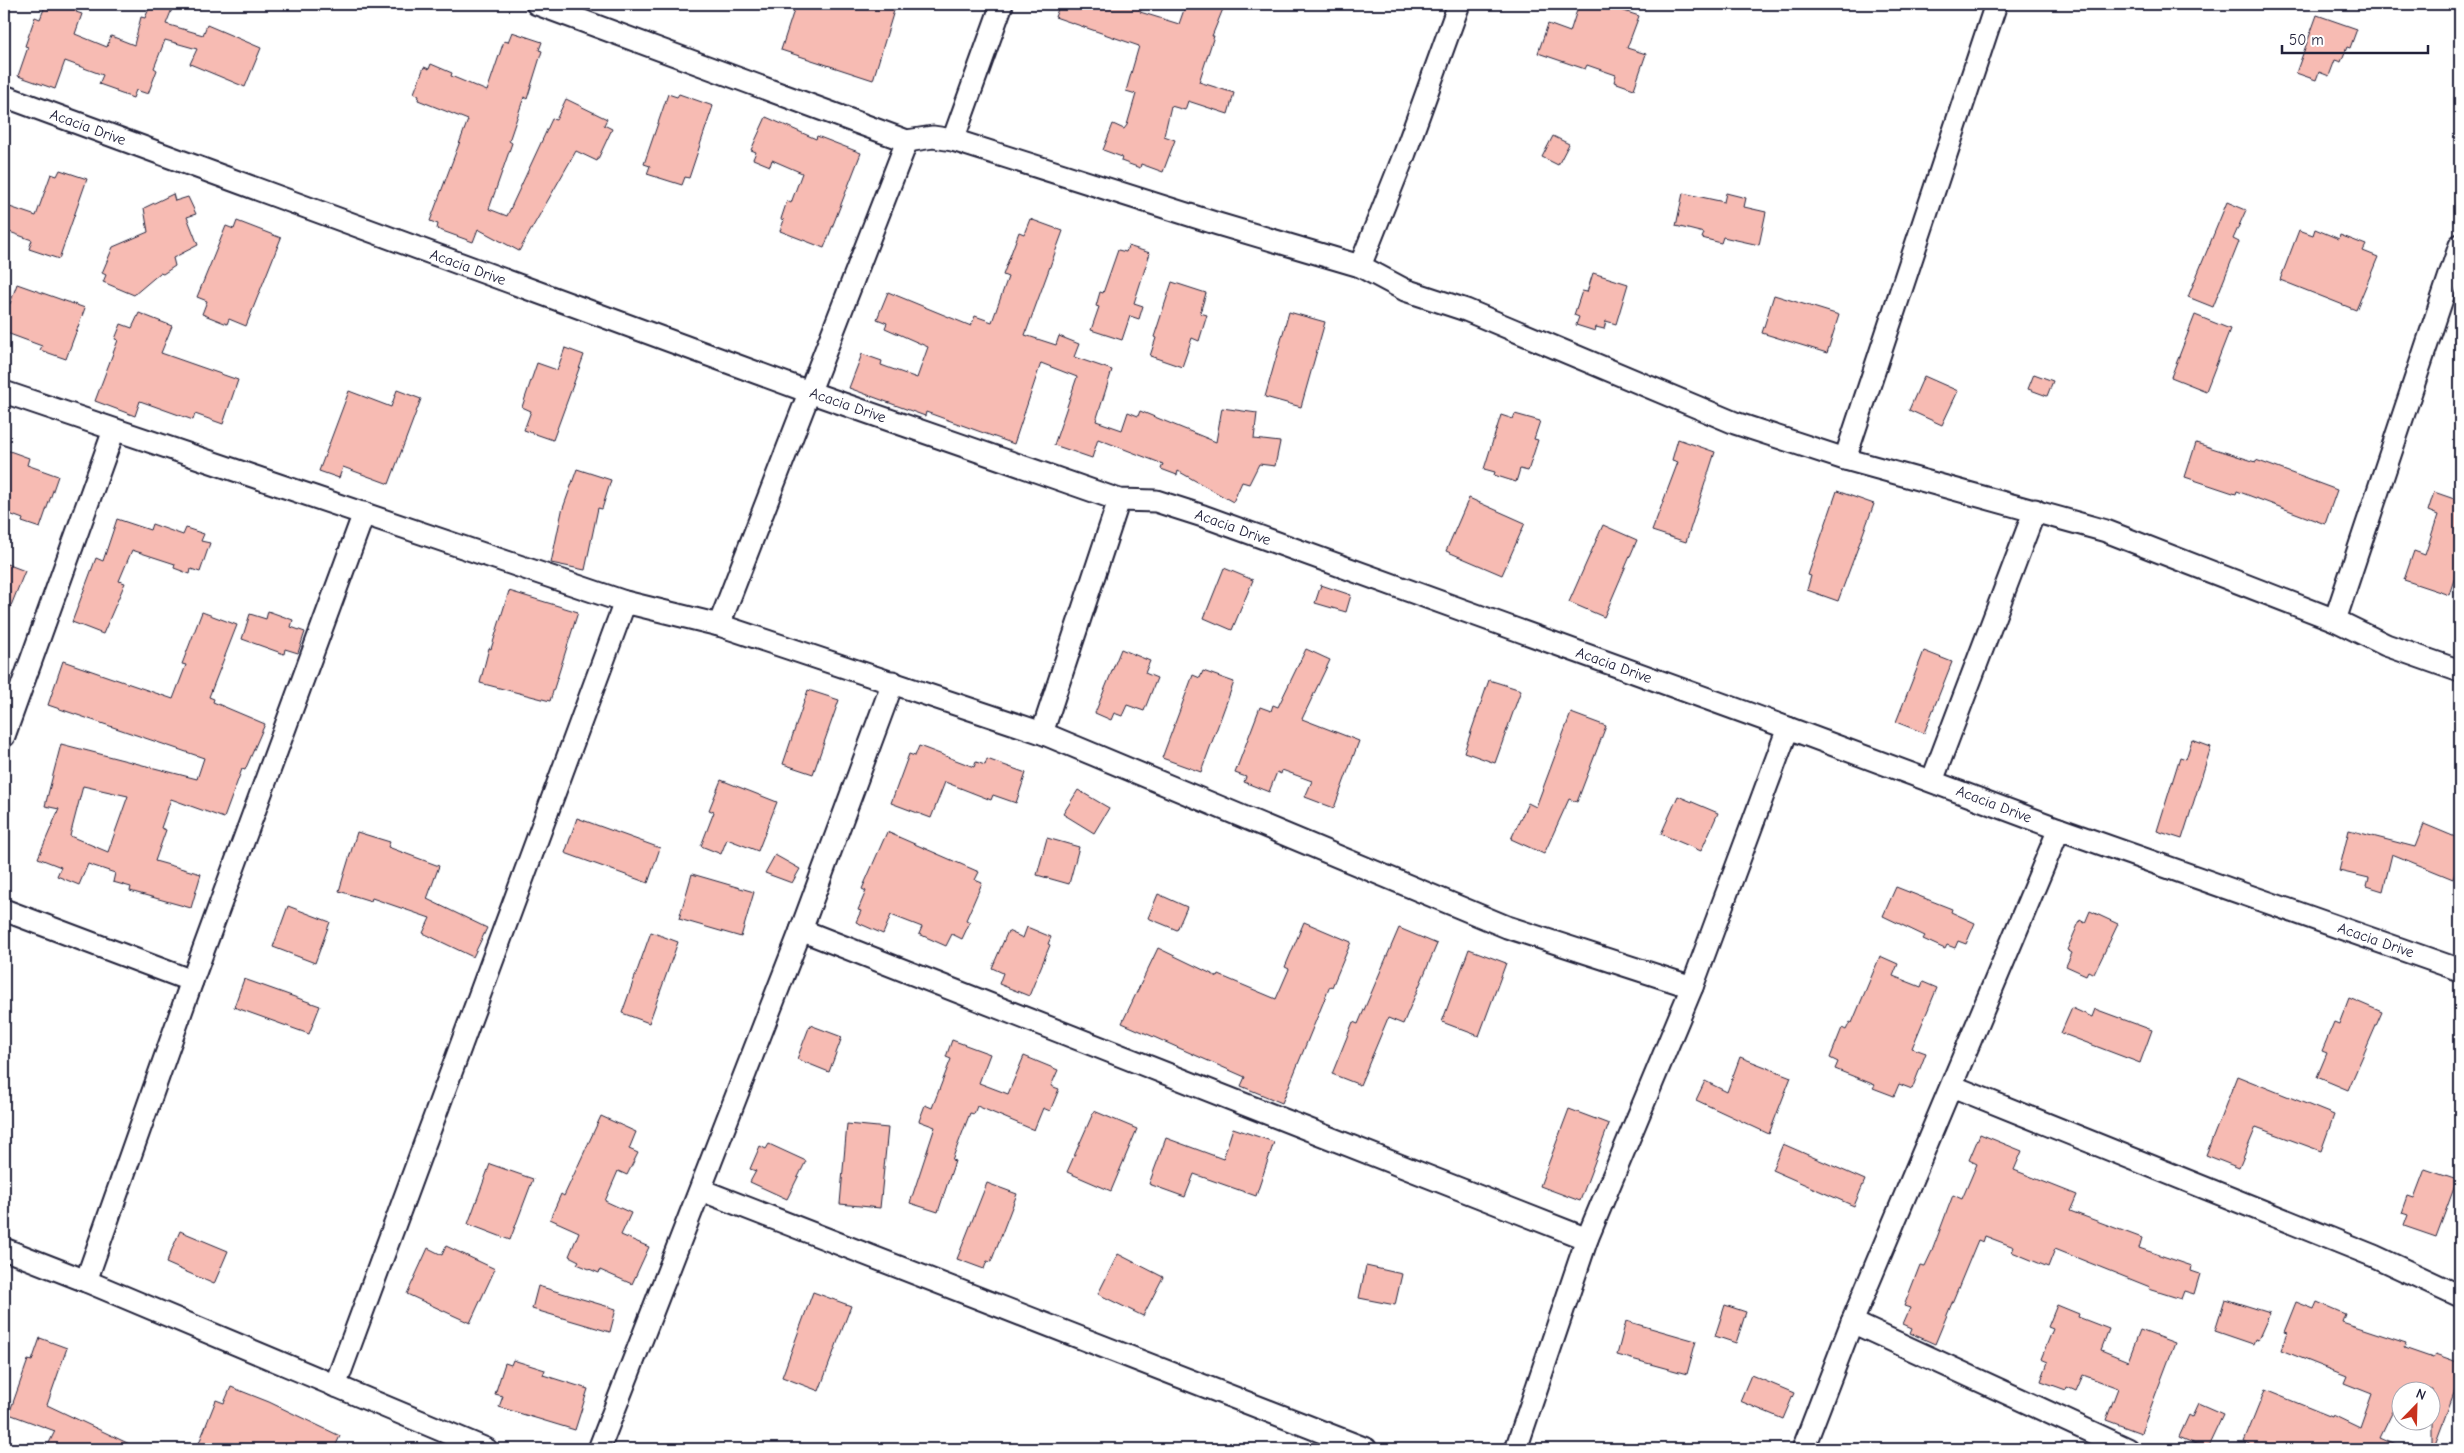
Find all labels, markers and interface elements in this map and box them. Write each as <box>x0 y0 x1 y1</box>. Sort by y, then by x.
scale bar <box>2282 22 2428 54</box>
text: 50 m <box>2289 31 2324 49</box>
street label: Acacia Drive <box>48 105 129 149</box>
street label: Acacia Drive <box>428 245 509 289</box>
street label: Acacia Drive <box>808 384 889 427</box>
street label: Acacia Drive <box>1193 505 1274 549</box>
street label: Acacia Drive <box>1574 643 1655 687</box>
street label: Acacia Drive <box>1954 781 2035 827</box>
street label: Acacia Drive <box>2336 919 2417 962</box>
north arrow <box>2392 1380 2442 1430</box>
text: N <box>2413 1385 2428 1404</box>

